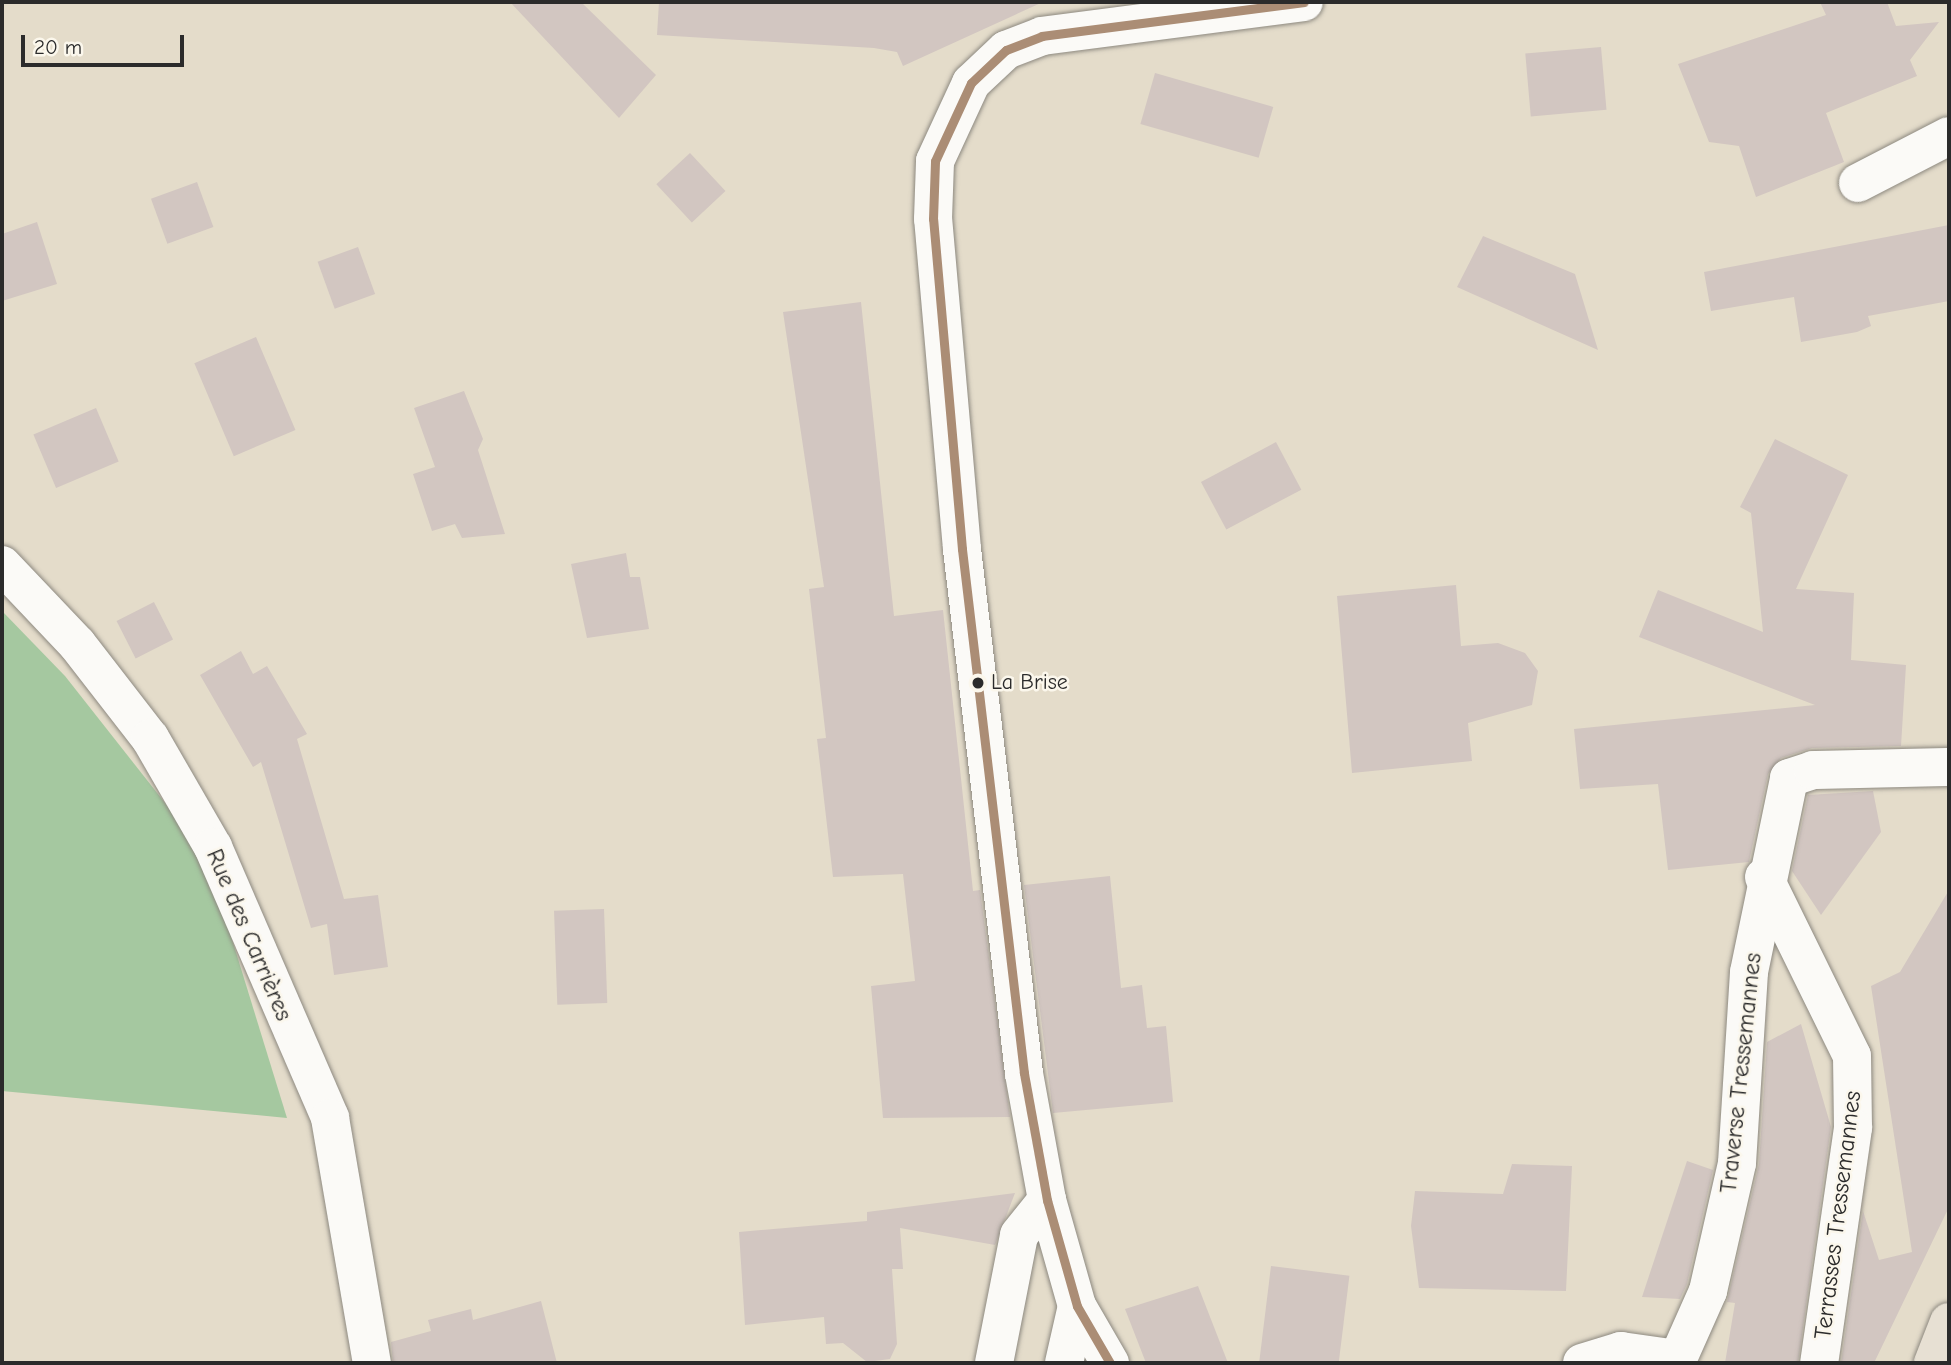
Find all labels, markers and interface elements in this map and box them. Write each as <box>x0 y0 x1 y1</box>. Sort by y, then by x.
scale bar <box>24 21 187 65</box>
text: 20 m <box>34 35 82 59</box>
place label: La Brise <box>991 670 1068 696</box>
marker: La Brise <box>971 676 985 690</box>
street label: Rue des Carrières <box>200 845 298 1025</box>
street label: Traverse Tressemannes <box>1714 951 1768 1195</box>
street label: Terrasses Tressemannes <box>1808 1089 1868 1341</box>

